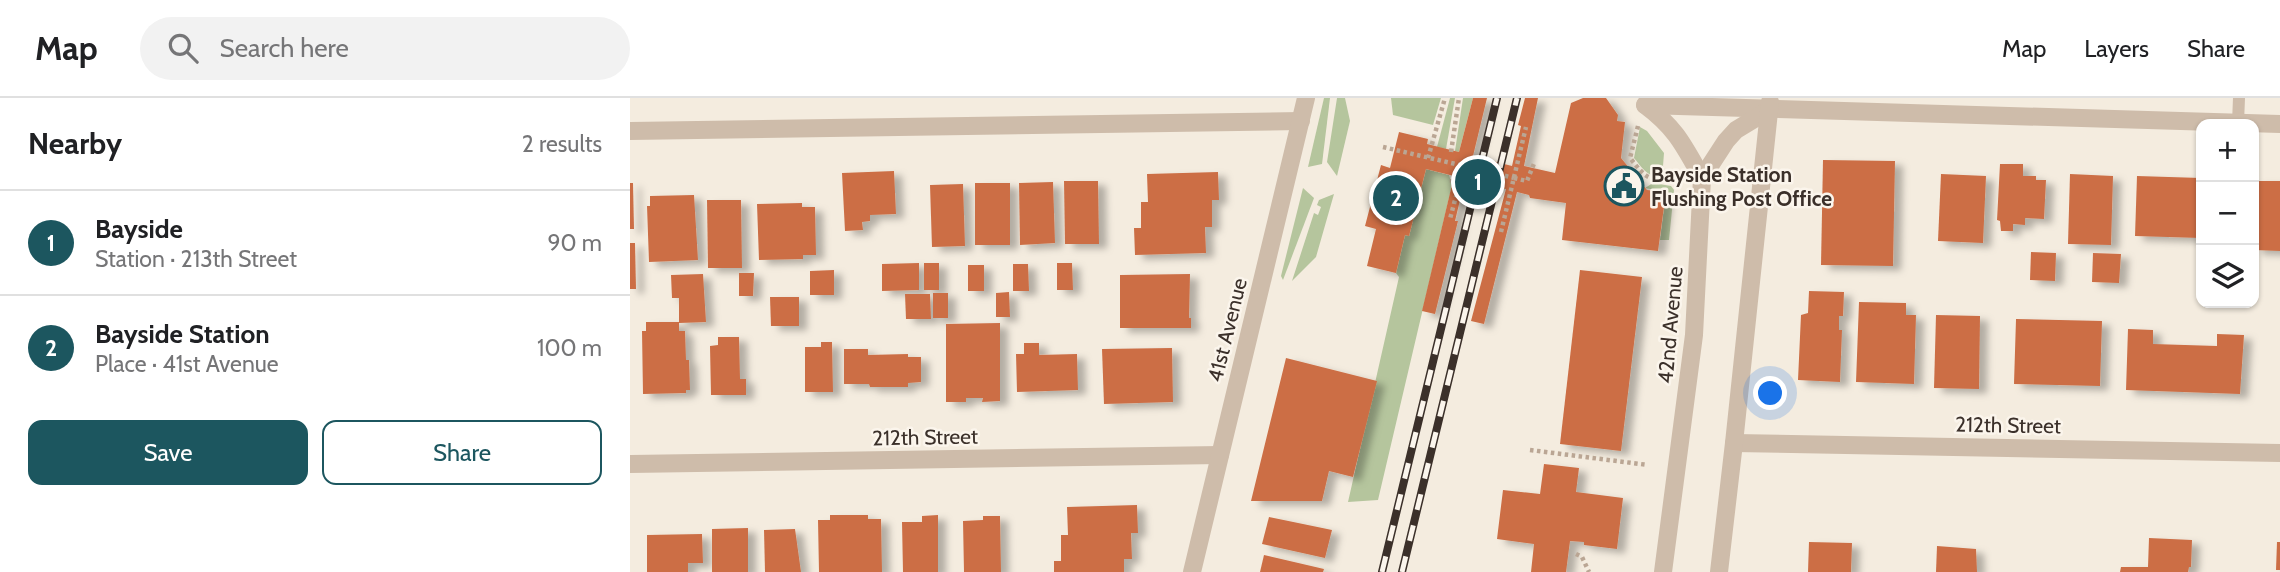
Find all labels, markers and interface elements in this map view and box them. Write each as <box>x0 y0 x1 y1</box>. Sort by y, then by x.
search box <box>140 17 630 80</box>
text: Map <box>35 28 98 68</box>
icon: search <box>164 29 202 67</box>
text: Search here <box>220 32 349 64</box>
text: Map <box>2002 34 2046 63</box>
text: Layers <box>2084 34 2149 63</box>
text: Share <box>2187 34 2245 63</box>
map controls <box>2196 119 2259 308</box>
button: + <box>2196 119 2259 182</box>
text: Nearby <box>28 125 122 162</box>
text: 2 results <box>522 130 602 158</box>
pin: 1 <box>1455 156 1501 208</box>
place label: Bayside Station Flushing Post Office <box>1651 162 1832 211</box>
public building icon: Bayside Station Flushing Post Office <box>1603 165 1645 207</box>
pin: 2 <box>1373 172 1419 224</box>
button: − <box>2196 182 2259 245</box>
text: Bayside <box>95 213 183 245</box>
text: 1 <box>47 229 55 257</box>
text: 90 m <box>548 229 602 257</box>
text: Station · 213th Street <box>95 245 297 273</box>
button: layers <box>2196 245 2259 308</box>
street label: 42nd Avenue <box>1652 265 1688 385</box>
street label: 41st Avenue <box>1202 275 1252 384</box>
text: Bayside Station <box>95 318 270 350</box>
text: 2 <box>45 334 57 362</box>
text: 100 m <box>537 334 602 362</box>
text: Place · 41st Avenue <box>95 350 279 378</box>
your location <box>1753 376 1787 410</box>
street label: 212th Street <box>1955 412 2061 438</box>
button: Save <box>28 420 308 485</box>
button: Share <box>322 420 602 485</box>
street label: 212th Street <box>872 424 978 450</box>

